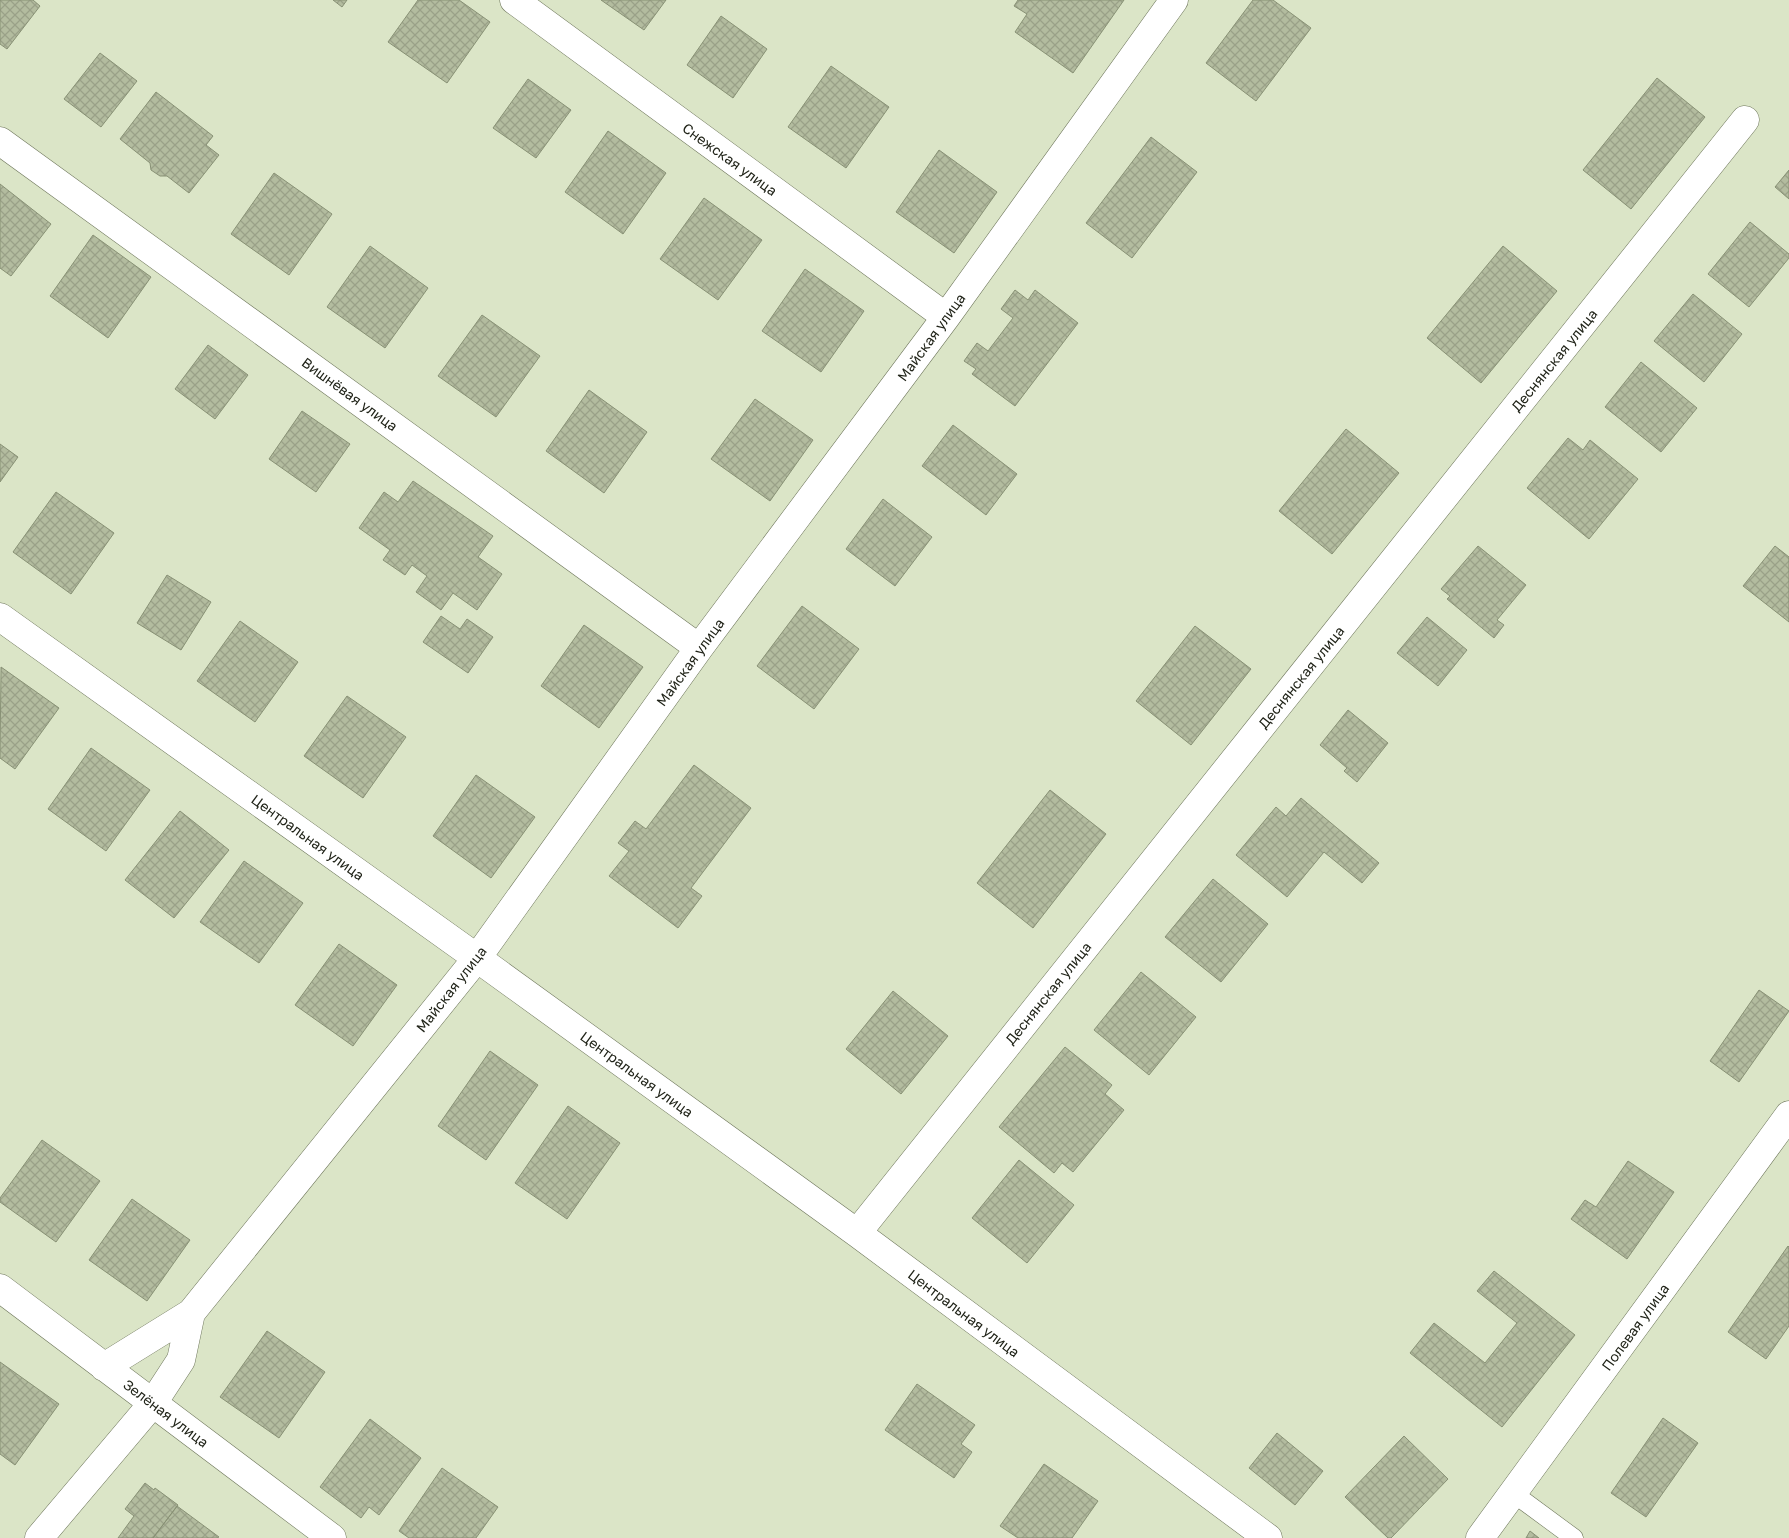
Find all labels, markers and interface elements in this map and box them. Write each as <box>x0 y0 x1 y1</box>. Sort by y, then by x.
street label: Снежская улица <box>679 119 781 199</box>
street label: Майская улица <box>893 290 969 384</box>
street label: Деснянская улица <box>1507 305 1601 415</box>
street label: Вишнёвая улица <box>299 354 401 434</box>
street label: Майская улица <box>652 615 728 709</box>
street label: Деснянская улица <box>1254 622 1348 732</box>
street label: Центральная улица <box>248 790 368 884</box>
street label: Деснянская улица <box>1001 938 1095 1048</box>
street label: Майская улица <box>412 943 490 1035</box>
street label: Центральная улица <box>577 1027 697 1121</box>
street label: Центральная улица <box>905 1266 1023 1360</box>
street label: Полевая улица <box>1598 1280 1672 1374</box>
street label: Зелёная улица <box>120 1375 212 1451</box>

